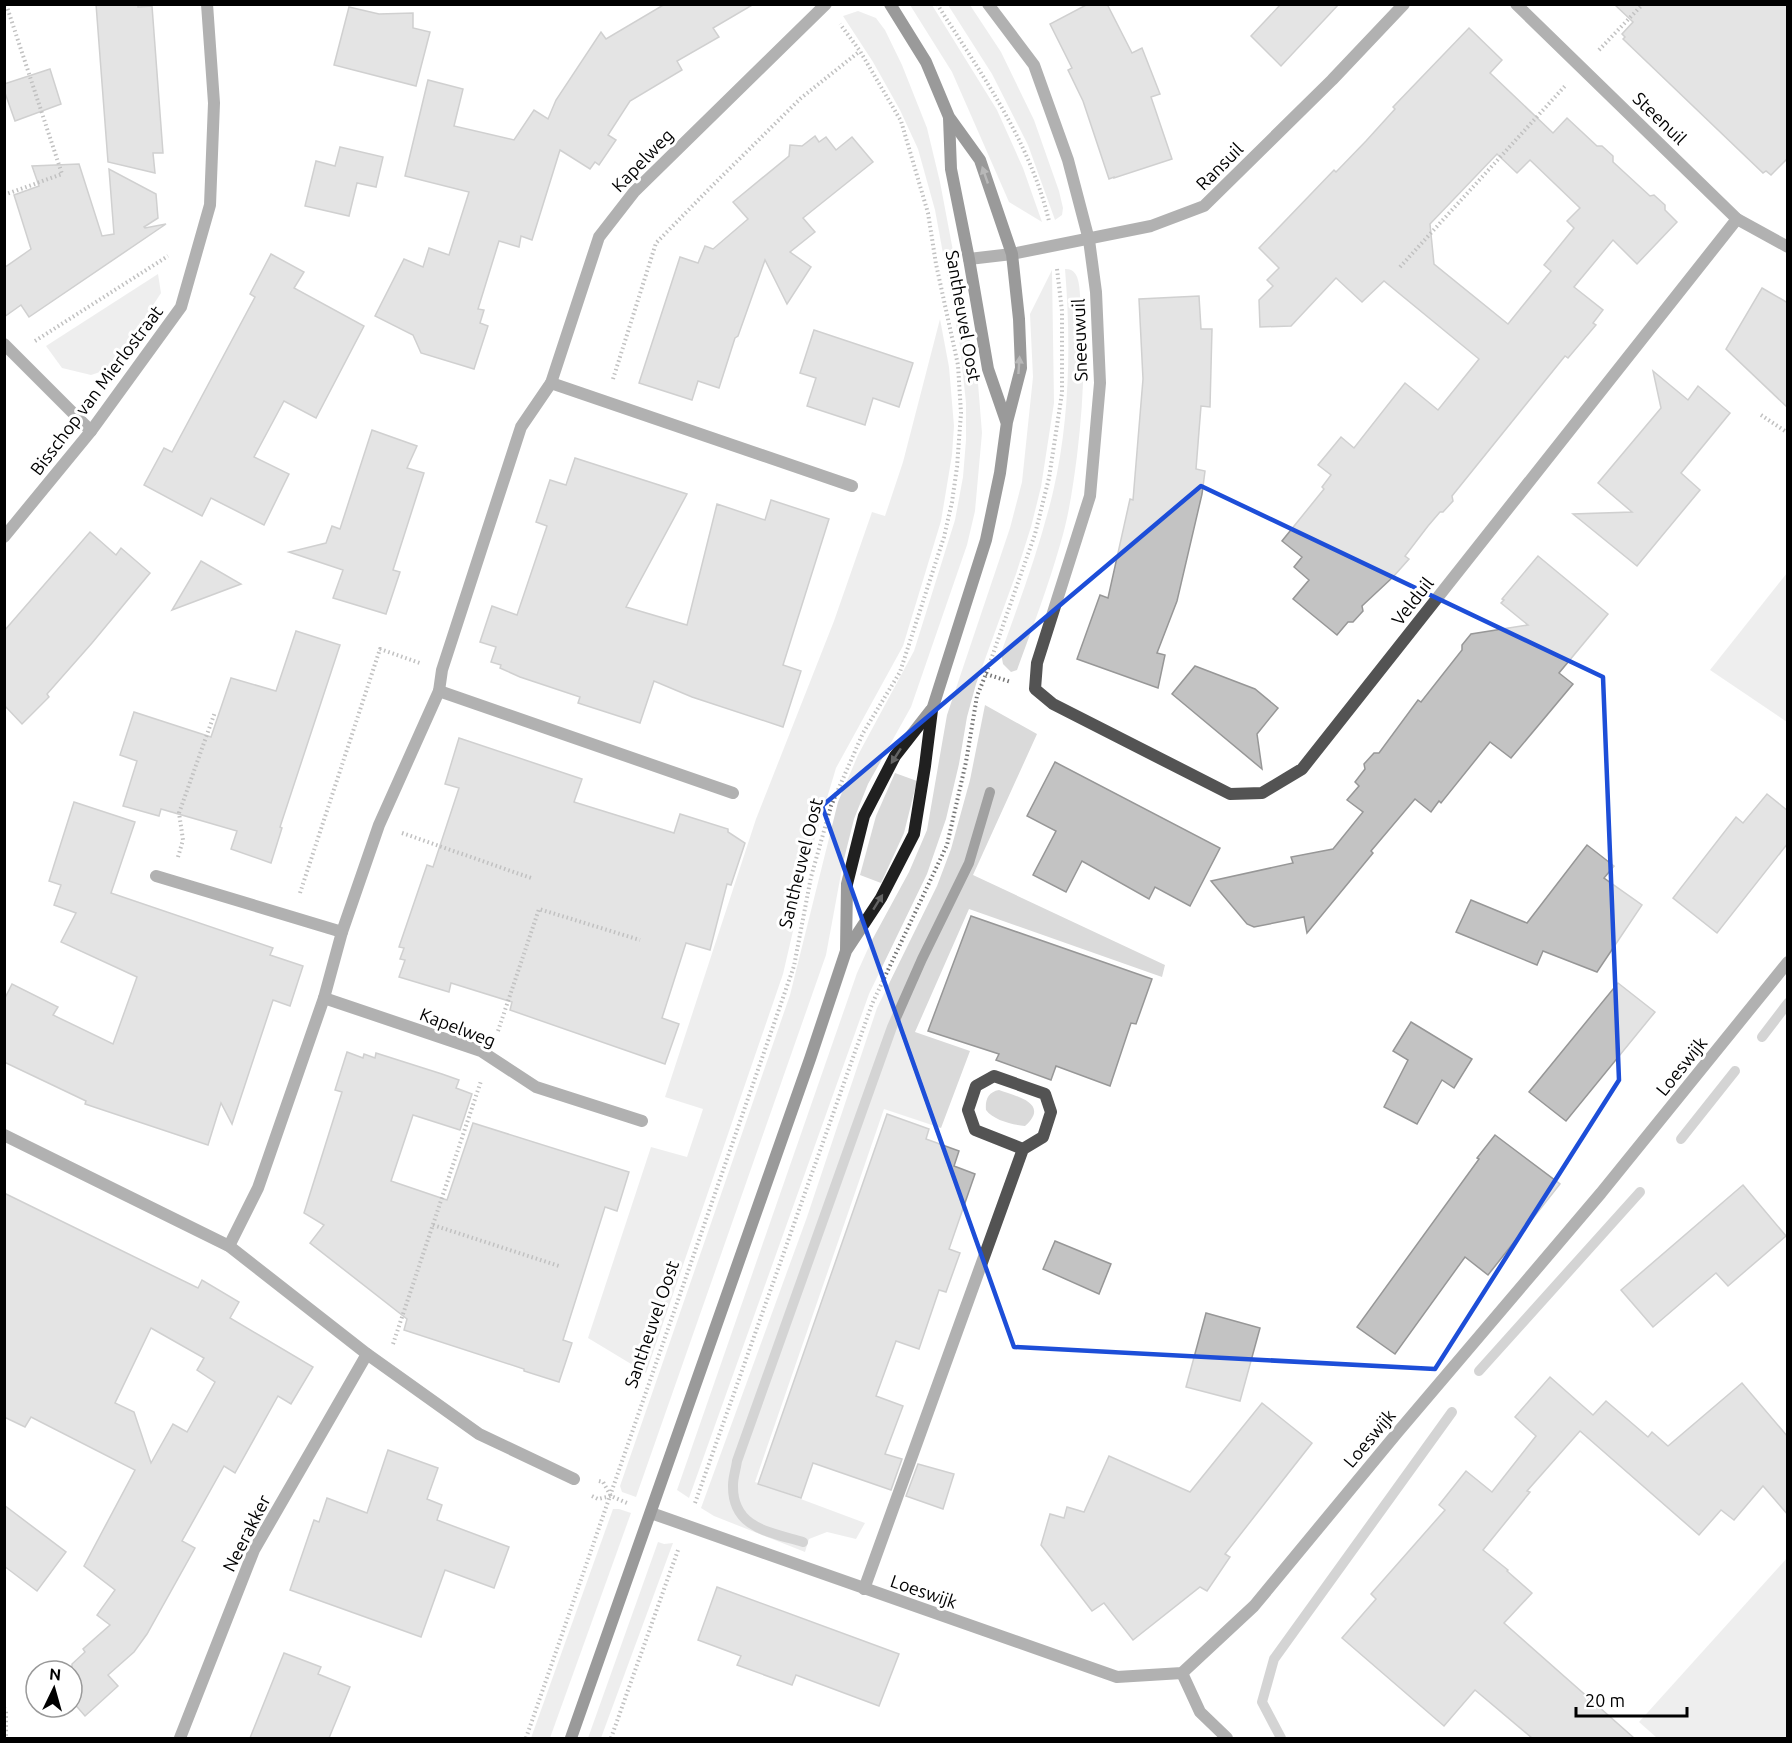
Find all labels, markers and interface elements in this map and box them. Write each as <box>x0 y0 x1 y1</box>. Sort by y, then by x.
street label: Steenuil <box>1629 88 1691 148</box>
street label: Kapelweg <box>607 124 677 196</box>
street label: Ransuil <box>1191 138 1247 194</box>
one-way arrow <box>980 166 989 184</box>
street label: Santheuvel Oost <box>943 249 985 383</box>
street label: Sneeuwuil <box>1068 298 1090 382</box>
street label: Bisschop van Mierlostraat <box>26 301 166 479</box>
one-way arrow <box>1015 356 1024 375</box>
street label: Velduil <box>1387 573 1437 629</box>
one-way arrow <box>890 747 902 763</box>
street label: Santheuvel Oost <box>774 796 826 930</box>
one-way arrow <box>872 894 883 910</box>
street label: Kapelweg <box>417 1003 499 1051</box>
street label: Loeswijk <box>1651 1033 1711 1099</box>
street label: Santheuvel Oost <box>620 1258 682 1390</box>
street label: Loeswijk <box>1339 1405 1399 1471</box>
street label: Neerakker <box>218 1491 274 1575</box>
street label: Loeswijk <box>888 1570 960 1612</box>
north arrow <box>24 1659 84 1719</box>
text: N <box>49 1665 62 1684</box>
scale bar <box>1576 1680 1687 1718</box>
text: 20 m <box>1585 1690 1625 1710</box>

